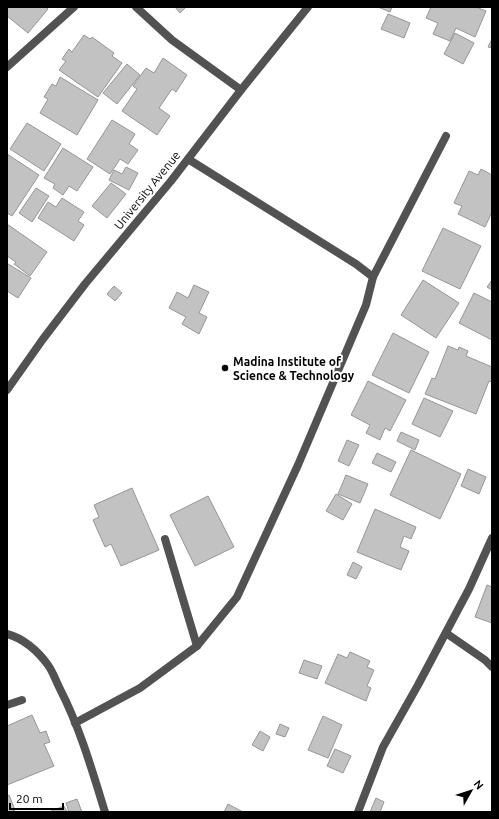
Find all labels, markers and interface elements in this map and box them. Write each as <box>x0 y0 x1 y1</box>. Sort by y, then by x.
street label: University Avenue <box>112 148 182 232</box>
place label: Madina Institute of Science & Technology <box>233 355 355 382</box>
marker: Madina Institute of Science & Technology <box>220 363 230 373</box>
north arrow <box>451 771 491 811</box>
text: N <box>472 778 486 792</box>
scale bar <box>10 785 63 811</box>
text: 20 m <box>16 792 43 805</box>

